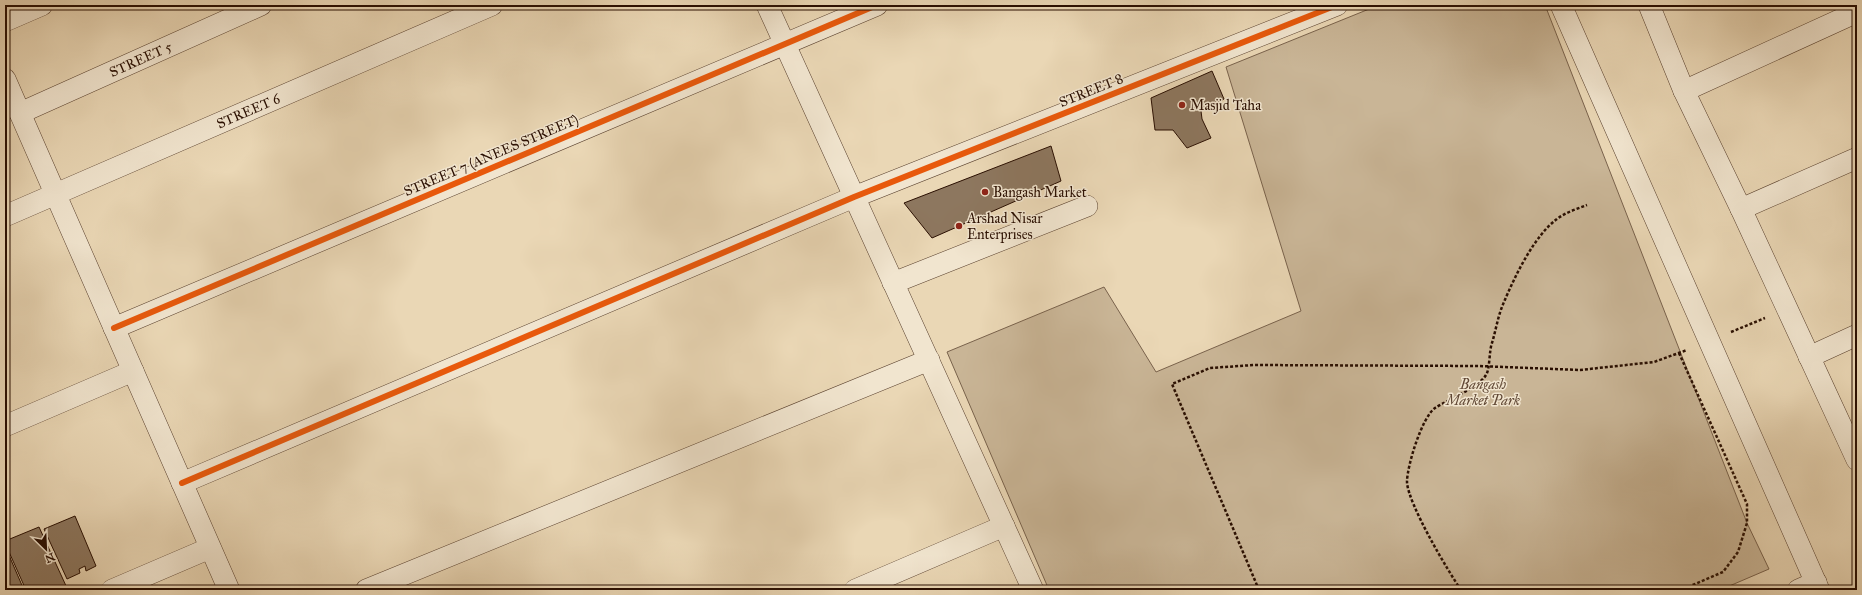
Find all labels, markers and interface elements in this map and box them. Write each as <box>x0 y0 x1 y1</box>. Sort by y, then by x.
street label: STREET 5 <box>107 38 175 81</box>
street label: STREET 8 <box>1057 70 1126 111</box>
street label: STREET 6 <box>214 90 283 132</box>
place label: Masjid Taha <box>1190 97 1261 114</box>
marker: Masjid Taha <box>1177 100 1187 110</box>
street label: STREET 7 (ANEES STREET) <box>401 111 582 201</box>
place label: Bangash Market <box>993 184 1087 201</box>
marker: Bangash Market <box>980 187 990 197</box>
place label: Arshad Nisar Enterprises <box>966 210 1043 243</box>
marker: Arshad Nisar Enterprises <box>954 221 964 231</box>
park label: Bangash Market Park <box>1444 376 1521 409</box>
north arrow <box>26 529 66 569</box>
text: N <box>42 550 57 566</box>

